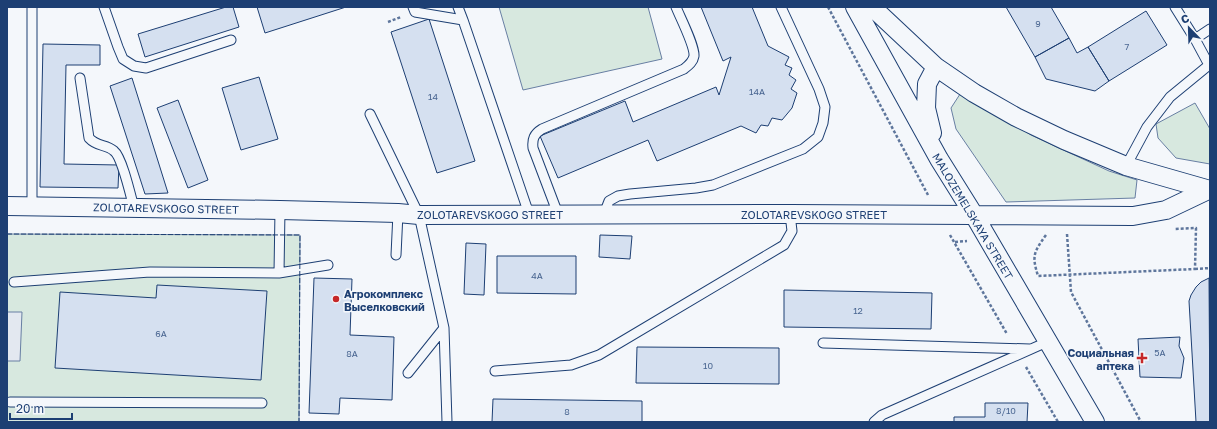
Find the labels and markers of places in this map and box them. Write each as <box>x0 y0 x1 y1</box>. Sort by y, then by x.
place label: Агрокомплекс Выселковский <box>344 287 425 313</box>
marker: Агрокомплекс Выселковский <box>331 294 341 304</box>
place label: Социальная аптека <box>1067 346 1134 372</box>
marker: Социальная аптека <box>1137 353 1147 363</box>

